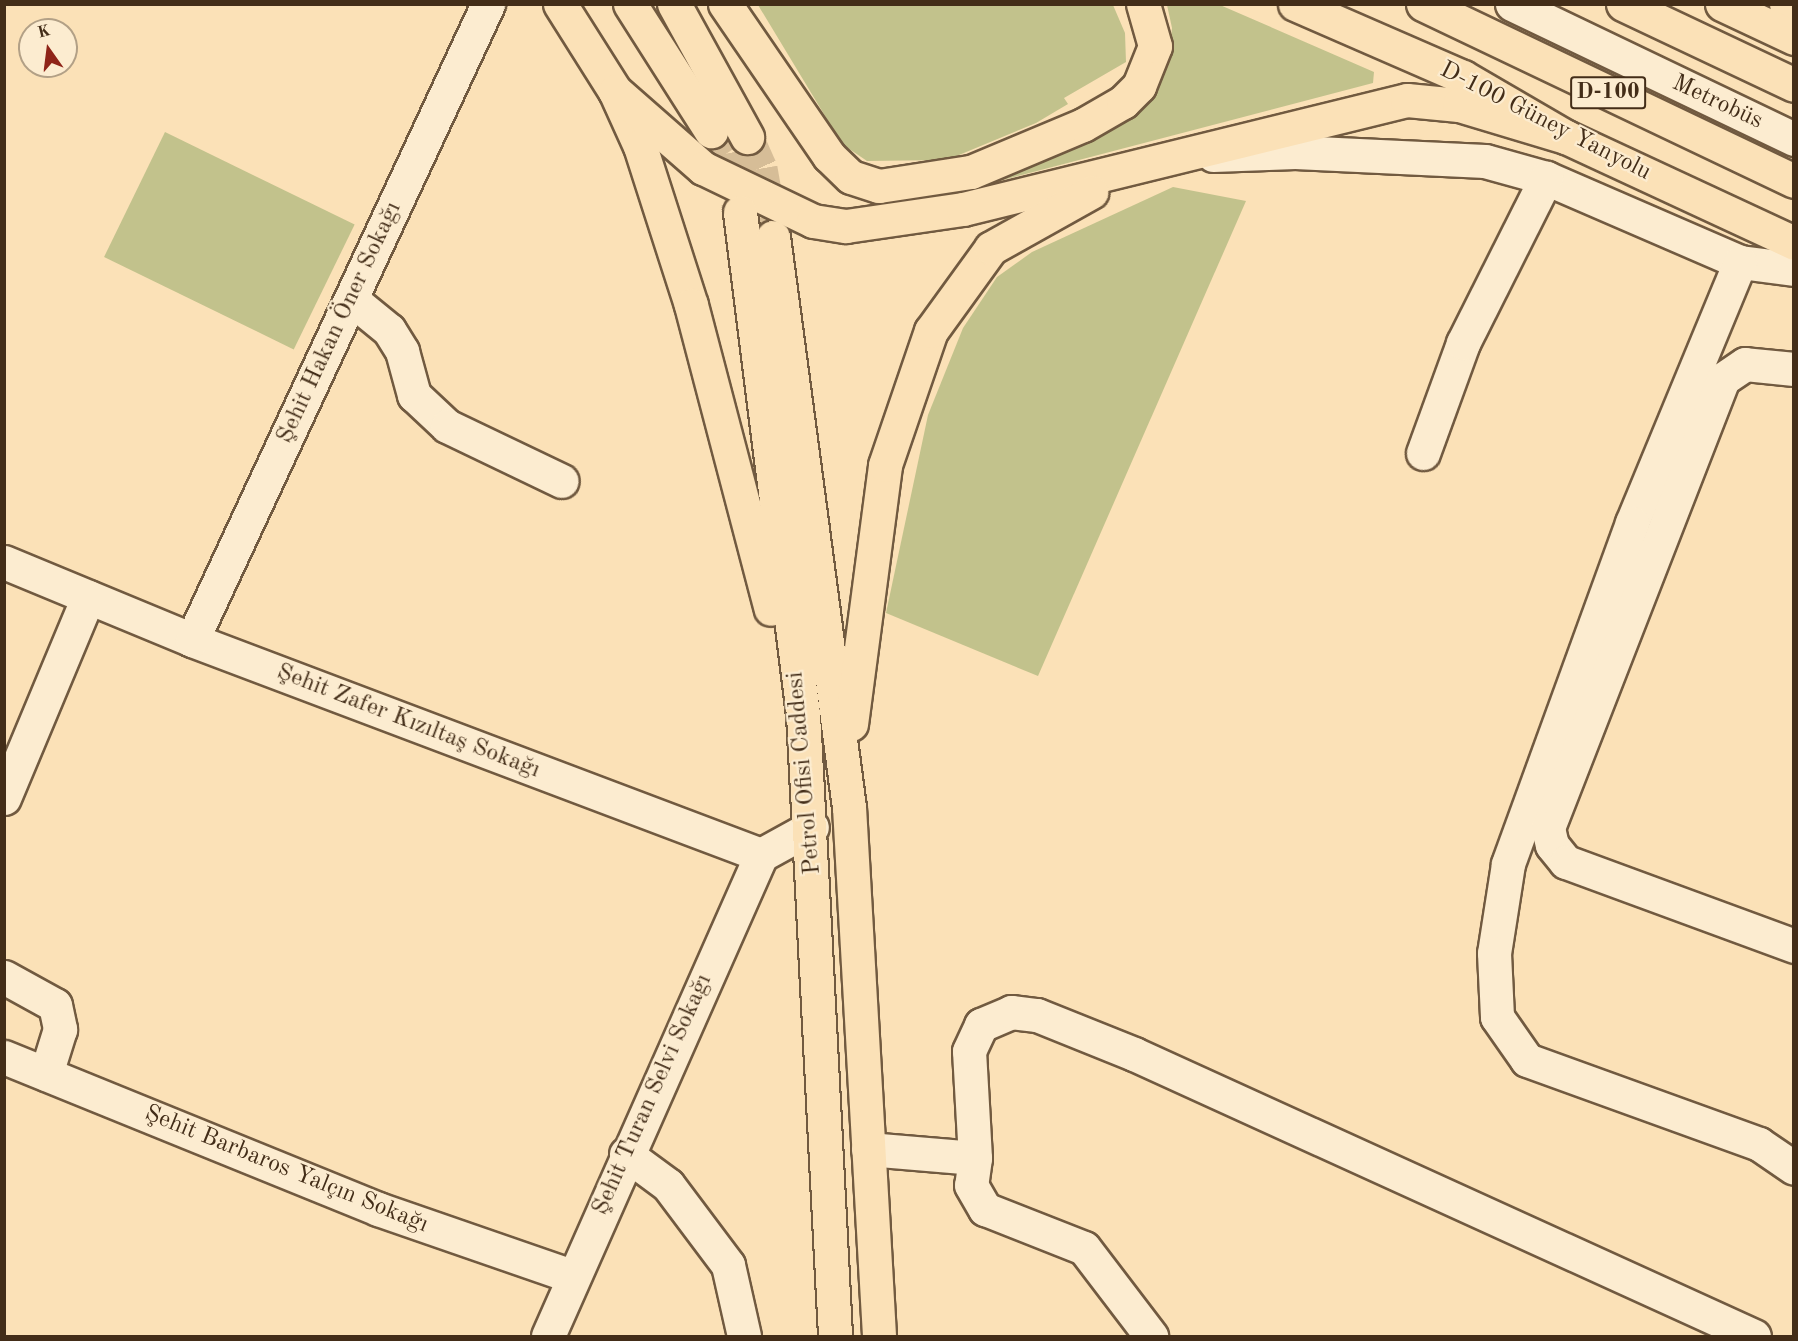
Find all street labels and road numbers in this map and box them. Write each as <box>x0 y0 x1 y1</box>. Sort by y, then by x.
street label: D-100 Güney Yanyolu <box>1435 56 1655 188</box>
street label: Metrobüs <box>1667 69 1767 137</box>
road number: D-100 <box>1569 74 1647 112</box>
street label: Şehit Hakan Öner Sokağı <box>271 198 409 448</box>
street label: Şehit Zafer Kızıltaş Sokağı <box>272 658 544 786</box>
street label: Petrol Ofisi Caddesi <box>782 670 828 876</box>
street label: Şehit Turan Selvi Sokağı <box>587 970 719 1220</box>
street label: Şehit Barbaros Yalçın Sokağı <box>140 1100 432 1240</box>

